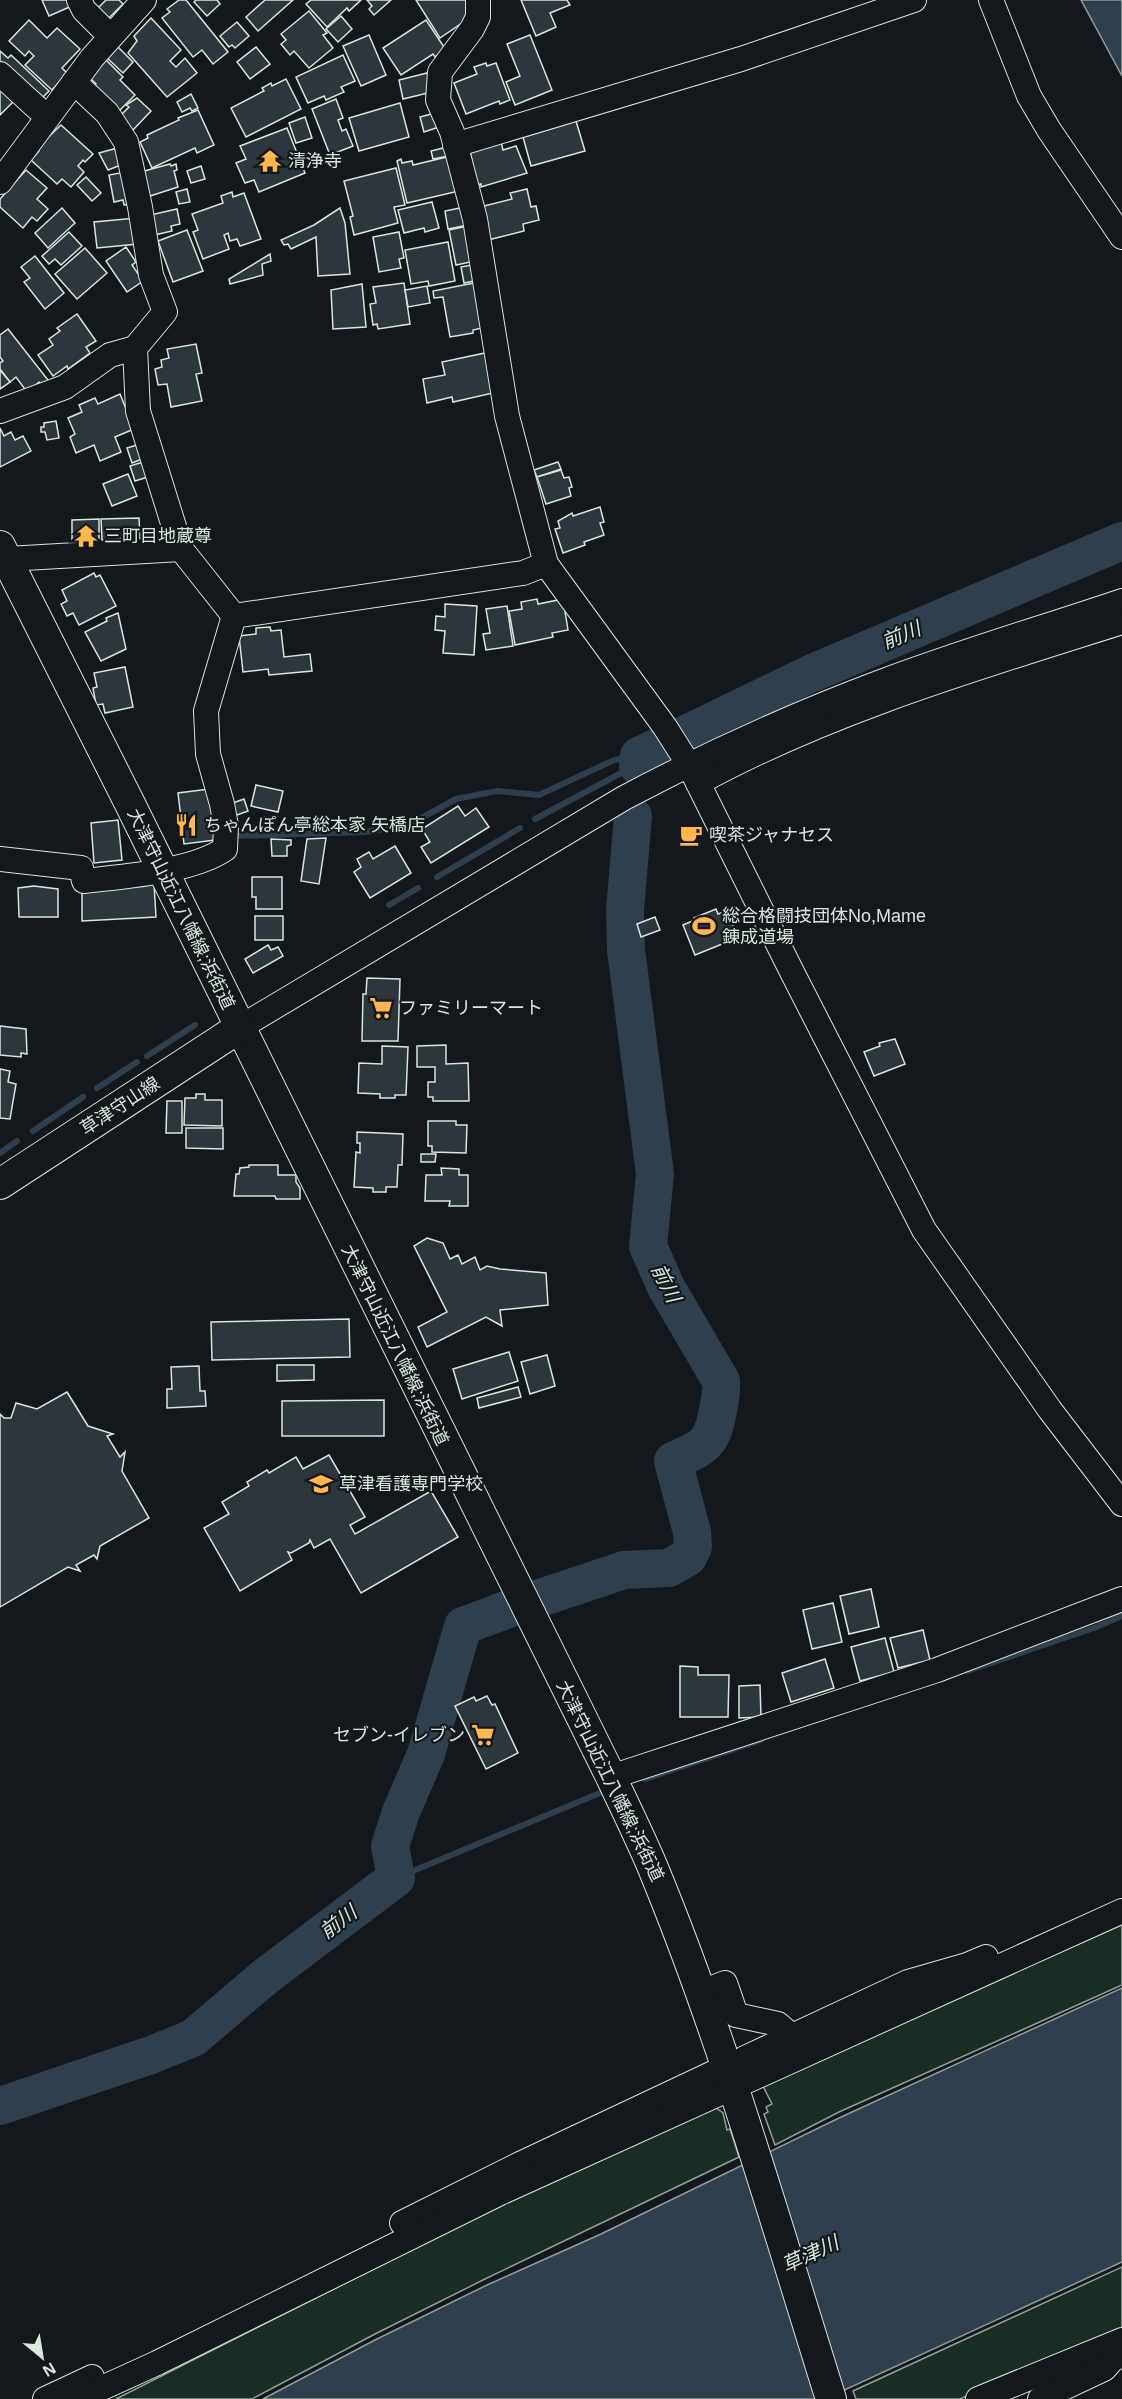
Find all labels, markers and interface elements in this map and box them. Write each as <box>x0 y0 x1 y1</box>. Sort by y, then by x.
temple icon: 清浄寺 <box>257 148 283 174</box>
place label: 清浄寺 <box>288 151 342 171</box>
temple icon: 三町目地蔵尊 <box>73 523 99 549</box>
place label: 三町目地蔵尊 <box>104 526 212 546</box>
water label: 前川 <box>878 616 926 653</box>
street label: 大津守山近江八幡線;浜街道 <box>124 805 238 1013</box>
restaurant icon: ちゃんぽん亭総本家 矢橋店 <box>173 812 199 838</box>
place label: ちゃんぽん亭総本家 矢橋店 <box>204 815 425 835</box>
cafe icon: 喫茶ジャナセス <box>678 822 704 848</box>
place label: 喫茶ジャナセス <box>709 825 834 845</box>
place label: 総合格闘技団体No,Mame 錬成道場 <box>722 906 926 947</box>
sports icon: 総合格闘技団体No,Mame 錬成道場 <box>691 913 717 939</box>
supermarket icon: ファミリーマート <box>368 995 394 1021</box>
place label: ファミリーマート <box>399 998 543 1018</box>
street label: 草津守山線 <box>77 1073 163 1139</box>
street label: 大津守山近江八幡線;浜街道 <box>338 1241 452 1449</box>
water label: 前川 <box>647 1260 686 1308</box>
school or university icon: 草津看護専門学校 <box>308 1471 334 1497</box>
place label: 草津看護専門学校 <box>339 1474 483 1494</box>
street label: 大津守山近江八幡線;浜街道 <box>553 1677 667 1885</box>
supermarket icon: セブン-イレブン <box>470 1722 496 1748</box>
place label: セブン-イレブン <box>333 1725 465 1745</box>
water label: 前川 <box>315 1900 362 1943</box>
water label: 草津川 <box>778 2231 844 2277</box>
north arrow <box>12 2327 72 2387</box>
text: N <box>40 2359 59 2380</box>

